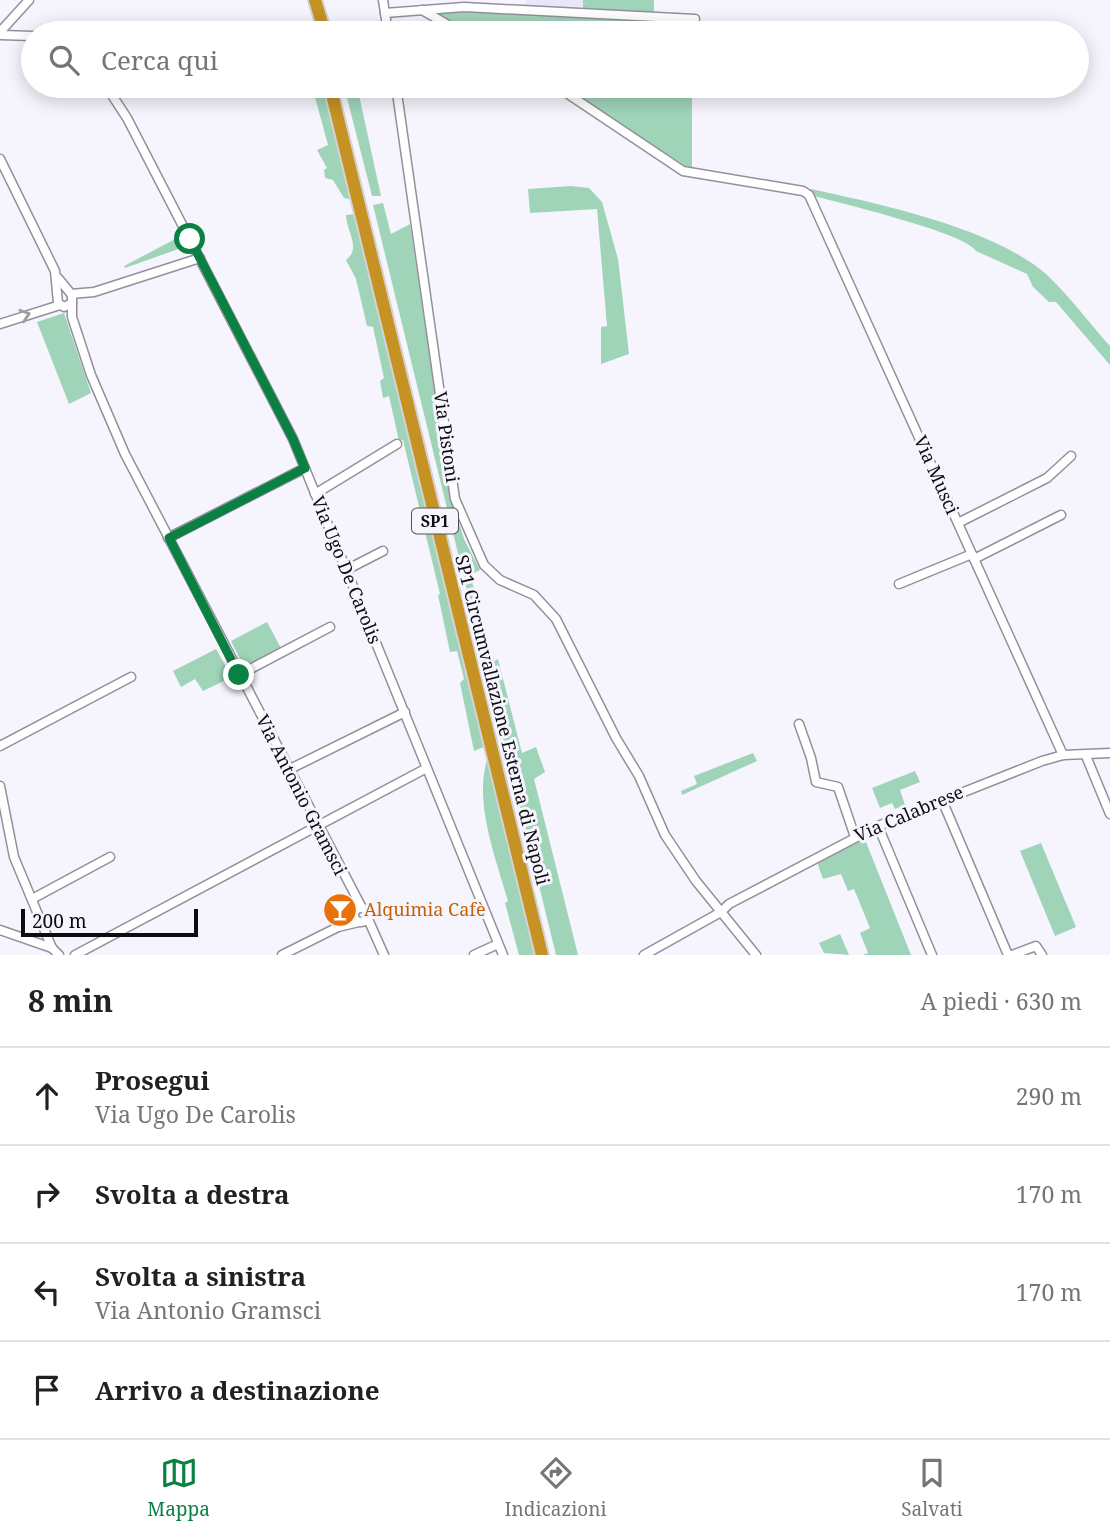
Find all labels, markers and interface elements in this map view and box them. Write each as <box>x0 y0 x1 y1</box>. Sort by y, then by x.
search box <box>21 21 1089 98</box>
icon: search <box>45 41 83 79</box>
text: Cerca qui <box>101 42 218 78</box>
route start <box>174 223 205 254</box>
one-way arrow <box>19 309 31 323</box>
street label: Via Pistoni <box>429 390 465 484</box>
street label: Via Musci <box>909 431 965 518</box>
street label: Via Ugo De Carolis <box>306 492 388 647</box>
road number: SP1 <box>412 508 458 534</box>
street label: SP1 Circumvallazione Esterna di Napoli <box>450 552 556 888</box>
route end <box>223 659 254 690</box>
street label: Via Antonio Gramsci <box>251 710 353 879</box>
street label: Via Calabrese <box>850 779 967 847</box>
bar icon: Alquimia Cafè <box>321 891 359 929</box>
place label: Alquimia Cafè <box>364 897 486 921</box>
scale bar <box>21 906 198 938</box>
text: 200 m <box>32 908 87 934</box>
text: 8 min <box>28 980 113 1021</box>
text: A piedi · 630 m <box>921 985 1082 1017</box>
text: Prosegui <box>95 1062 210 1098</box>
icon: ahead <box>28 1077 66 1115</box>
text: 290 m <box>1016 1080 1082 1112</box>
text: Via Ugo De Carolis <box>95 1098 296 1130</box>
icon: right <box>28 1175 66 1213</box>
text: Svolta a destra <box>95 1176 290 1212</box>
text: 170 m <box>1016 1178 1082 1210</box>
text: Svolta a sinistra <box>95 1258 306 1294</box>
icon: left <box>28 1273 66 1311</box>
text: 170 m <box>1016 1276 1082 1308</box>
text: Via Antonio Gramsci <box>95 1294 321 1326</box>
icon: arrive <box>28 1371 66 1409</box>
text: Arrivo a destinazione <box>95 1372 380 1408</box>
tab: Mappa <box>147 1454 210 1522</box>
tab: Indicazioni <box>505 1454 607 1522</box>
tab: Salvati <box>901 1454 963 1522</box>

